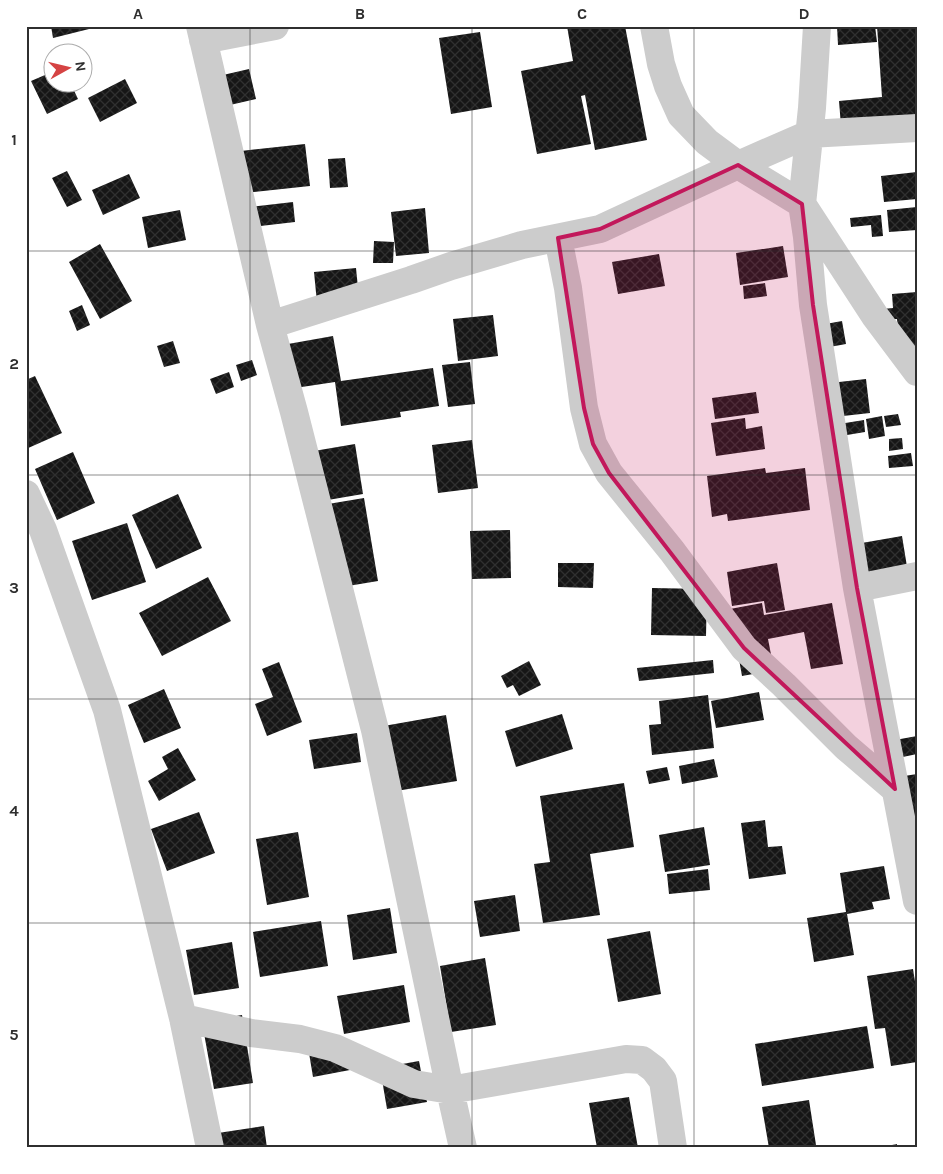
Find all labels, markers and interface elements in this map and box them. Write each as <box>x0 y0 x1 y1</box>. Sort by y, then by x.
text: A <box>133 4 143 23</box>
text: B <box>355 4 365 23</box>
text: C <box>577 4 587 23</box>
text: D <box>799 4 810 23</box>
north arrow <box>42 42 92 92</box>
text: N <box>71 60 89 72</box>
text: 1 <box>11 130 17 149</box>
text: 2 <box>9 354 19 373</box>
text: 3 <box>9 578 19 597</box>
text: 4 <box>9 801 19 820</box>
text: 5 <box>9 1025 19 1044</box>

